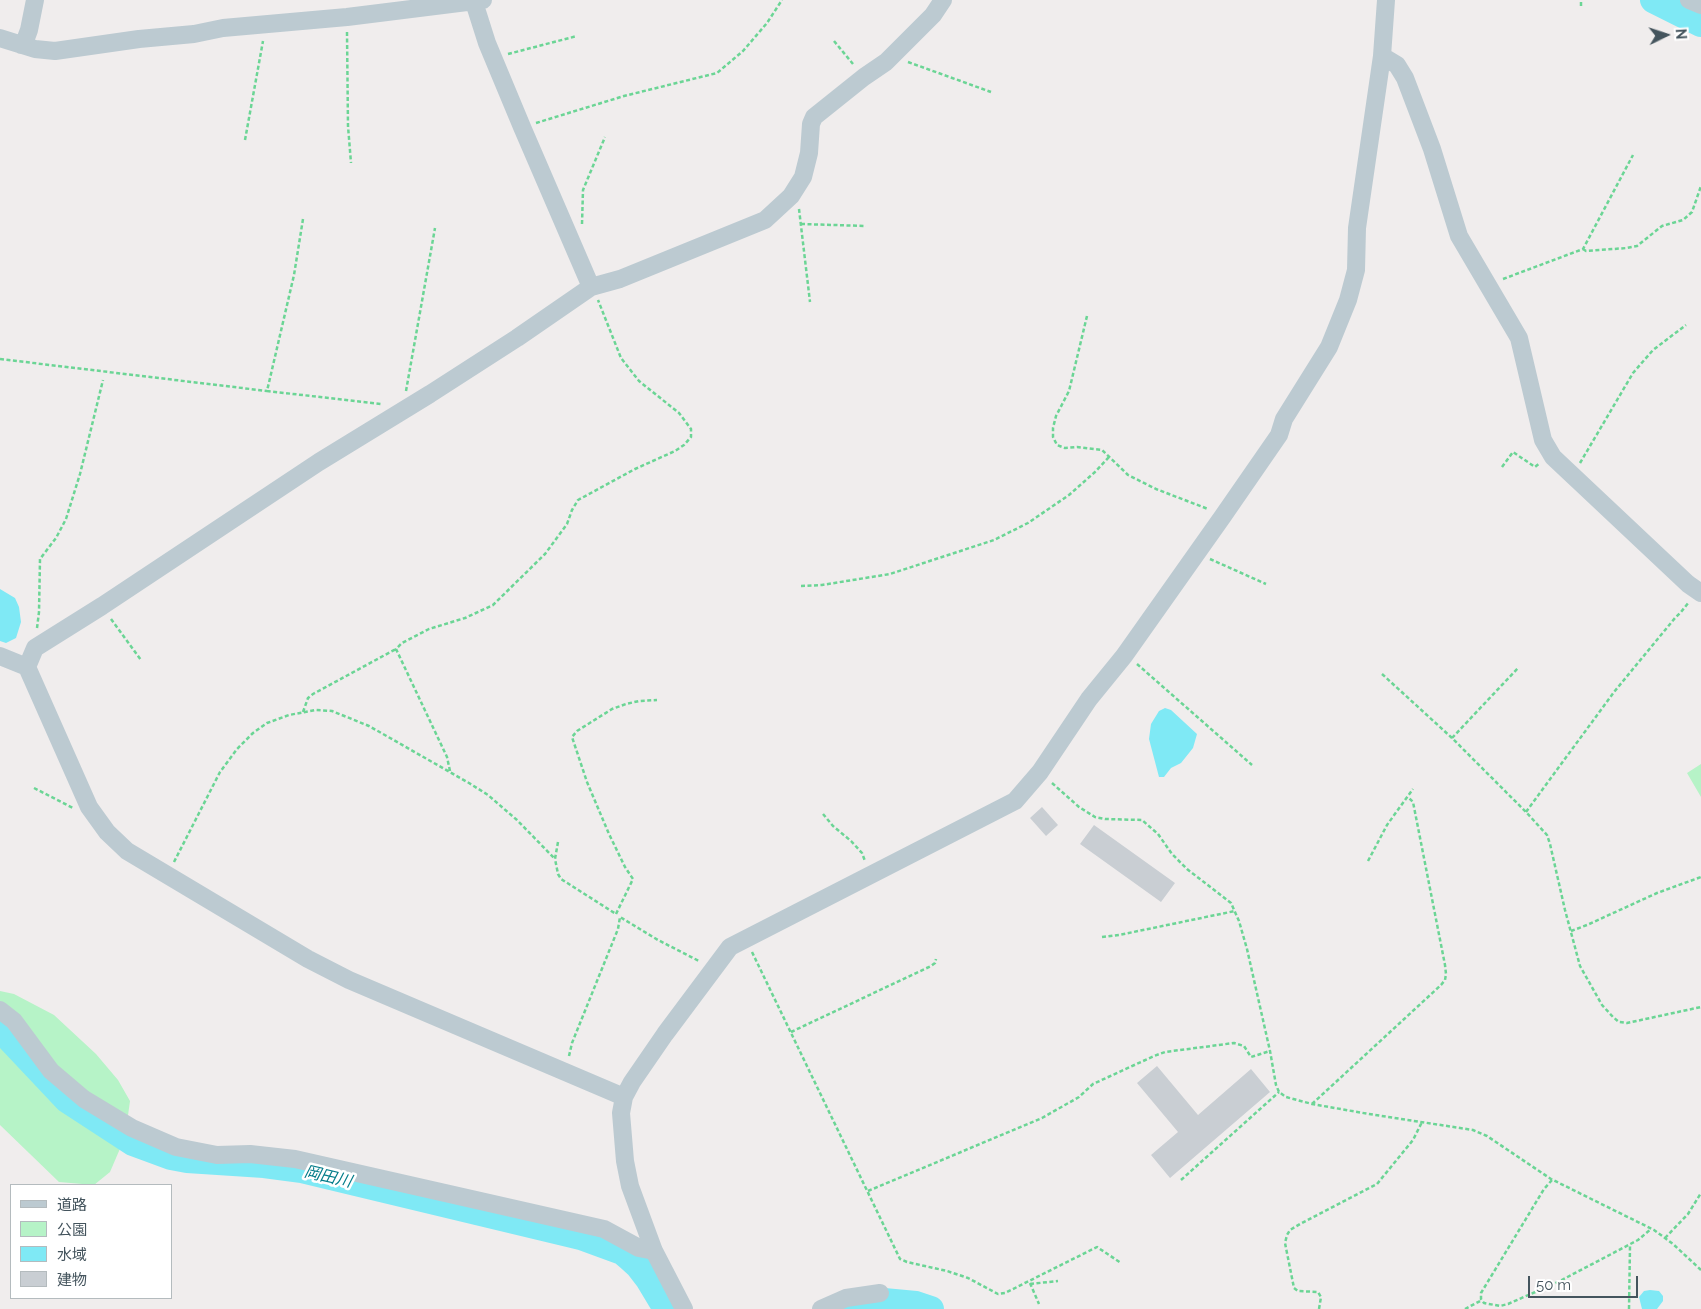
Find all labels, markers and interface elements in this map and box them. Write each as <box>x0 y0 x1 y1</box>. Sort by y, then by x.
north arrow <box>1641 10 1691 60</box>
text: N <box>1673 28 1689 40</box>
water label: 岡田川 <box>302 1162 354 1192</box>
legend <box>10 1184 172 1299</box>
text: 道路 <box>57 1196 87 1214</box>
text: 公園 <box>57 1221 87 1239</box>
text: 水域 <box>57 1246 87 1264</box>
scale bar <box>1531 1266 1641 1298</box>
text: 建物 <box>57 1271 87 1289</box>
text: 50 m <box>1536 1276 1571 1294</box>

